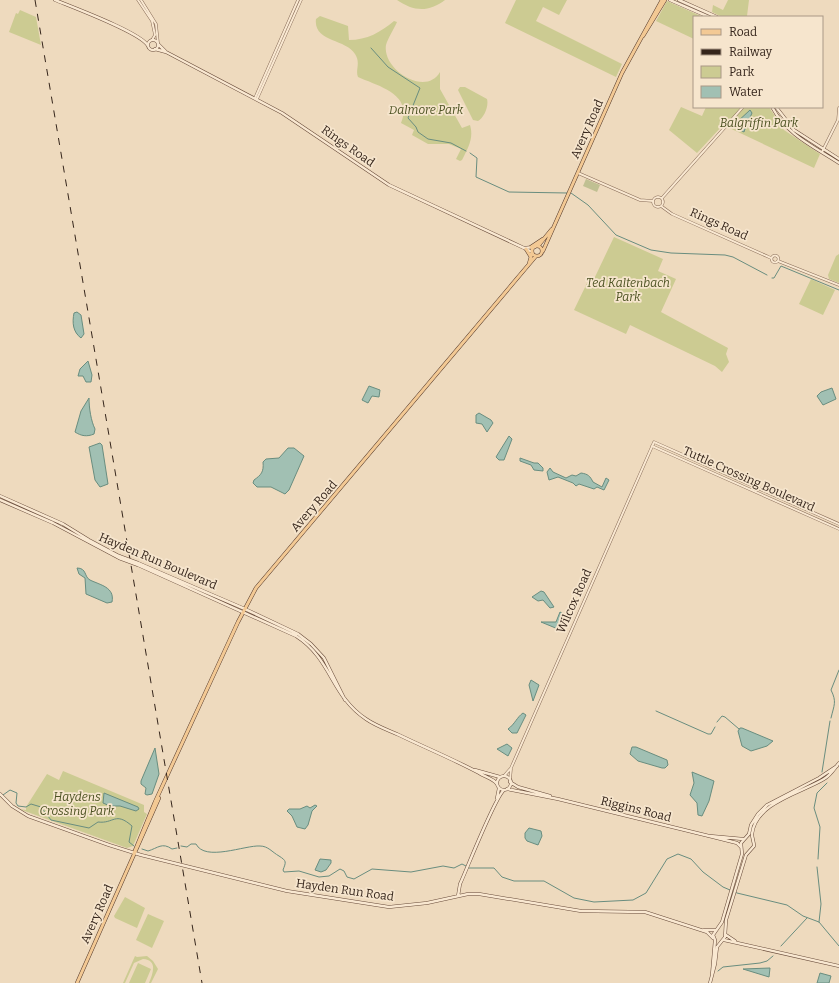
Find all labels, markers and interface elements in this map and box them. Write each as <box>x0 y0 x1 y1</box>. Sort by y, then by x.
legend <box>693 16 823 108</box>
text: Road <box>729 25 757 39</box>
text: Railway <box>729 45 773 59</box>
text: Park <box>729 65 755 79</box>
text: Water <box>729 85 764 99</box>
street label: Avery Road <box>568 97 606 161</box>
park label: Dalmore Park <box>389 103 464 117</box>
park label: Balgriffin Park <box>720 116 799 130</box>
street label: Rings Road <box>319 123 377 169</box>
street label: Rings Road <box>688 205 750 243</box>
park label: Ted Kaltenbach Park <box>586 276 670 304</box>
street label: Tuttle Crossing Boulevard <box>681 444 817 514</box>
street label: Avery Road <box>288 478 340 534</box>
street label: Hayden Run Boulevard <box>97 530 219 592</box>
street label: Wilcox Road <box>554 567 594 635</box>
park label: Haydens Crossing Park <box>40 790 115 818</box>
street label: Riggins Road <box>599 793 673 825</box>
street label: Hayden Run Road <box>295 876 395 904</box>
street label: Avery Road <box>78 882 116 946</box>

